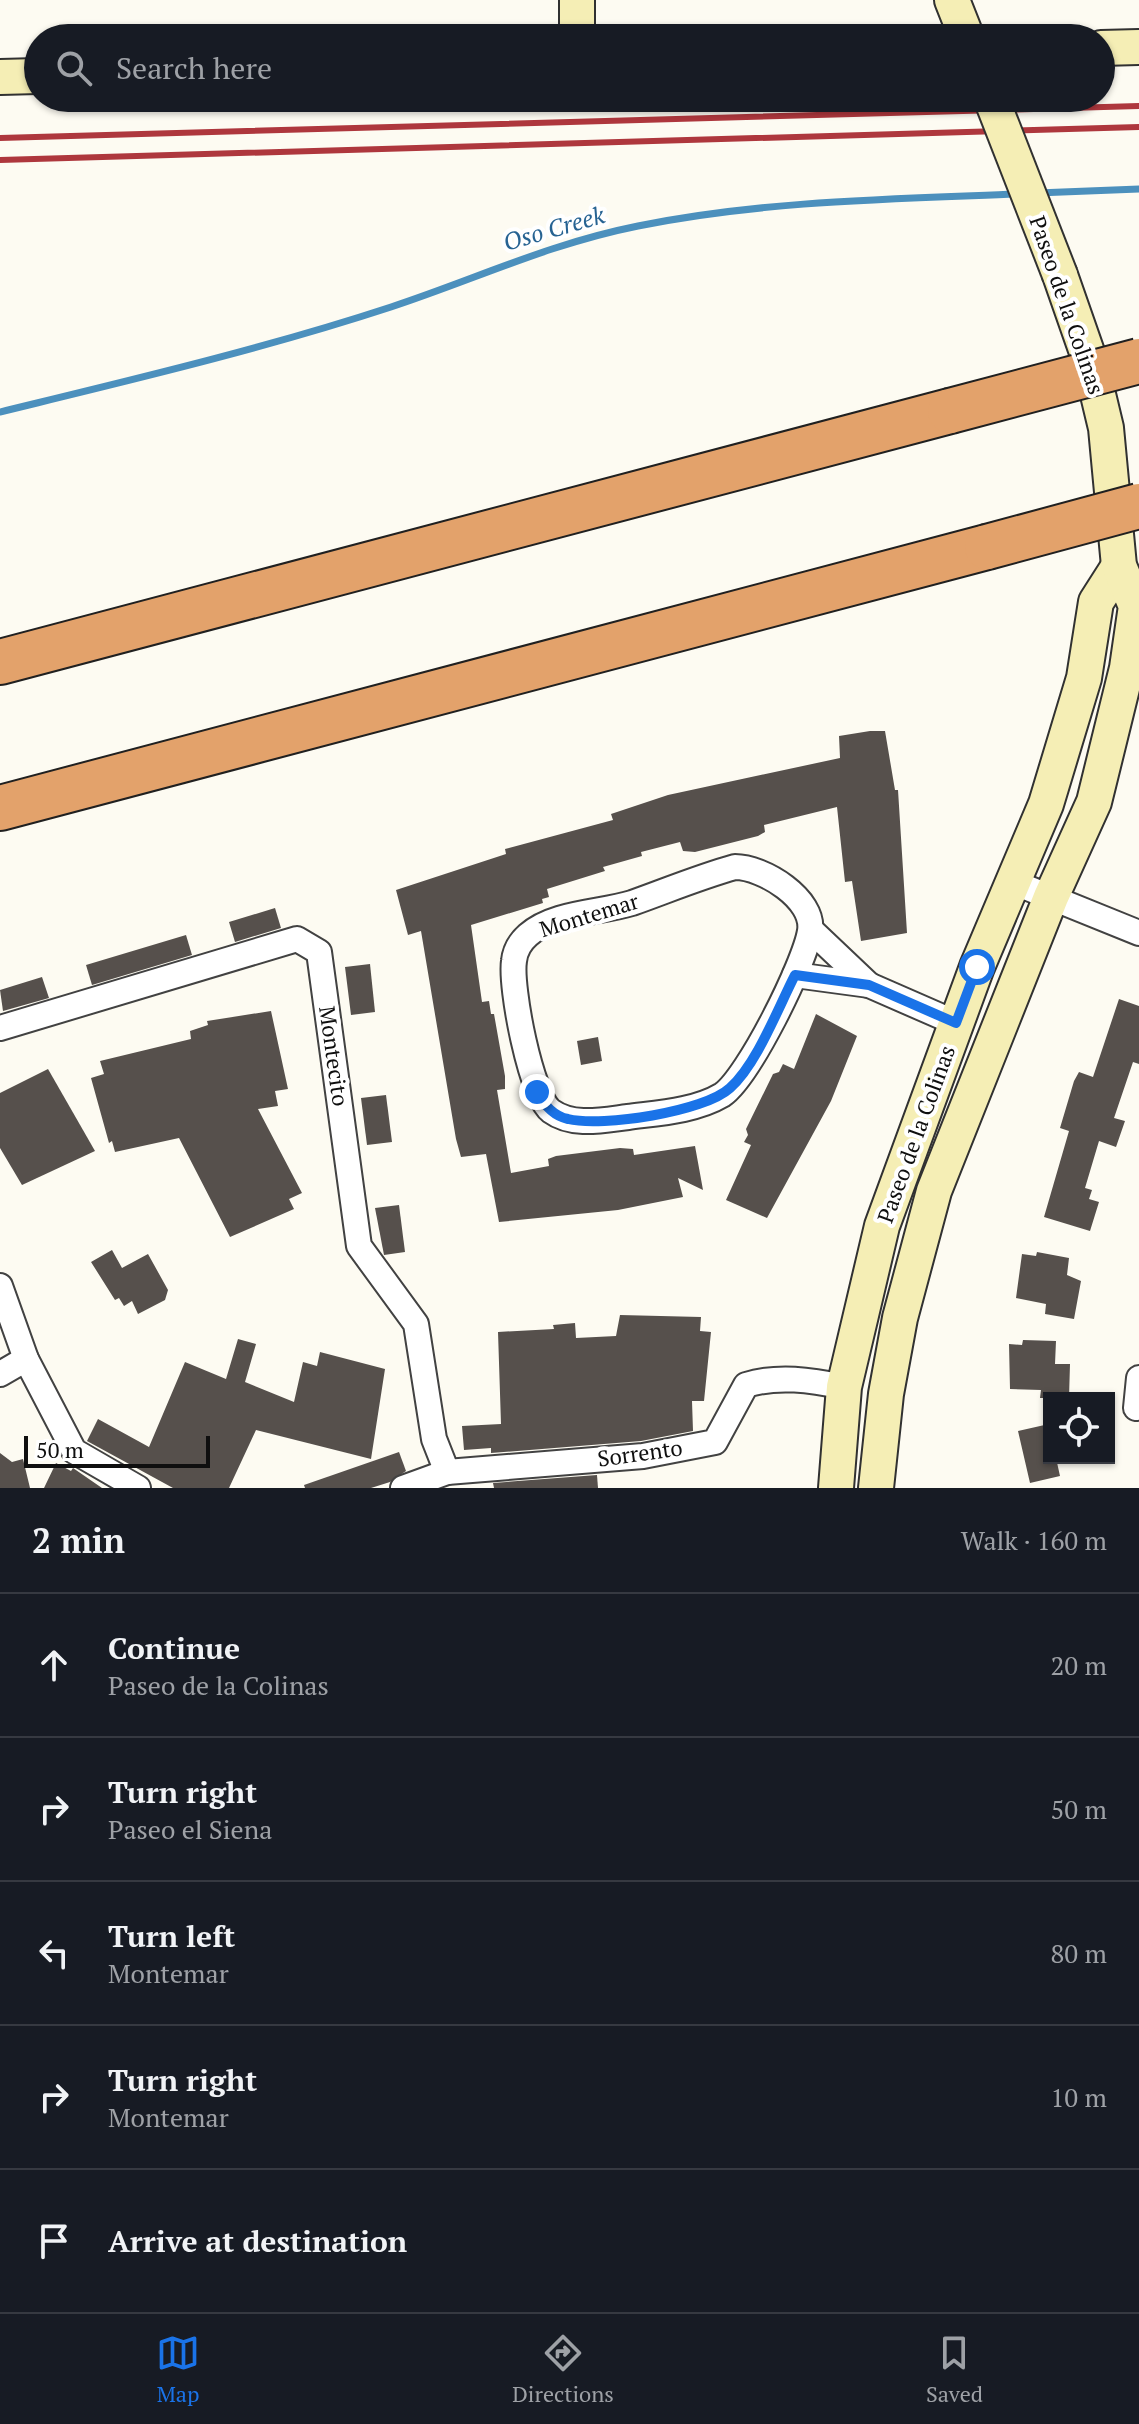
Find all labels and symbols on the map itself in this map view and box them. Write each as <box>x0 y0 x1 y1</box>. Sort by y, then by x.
water label: Oso Creek <box>499 198 608 258</box>
street label: Paseo de la Colinas <box>1023 212 1112 398</box>
street label: Montemar <box>536 886 642 943</box>
route start <box>959 949 995 985</box>
street label: Montecito <box>313 1004 356 1108</box>
street label: Paseo de la Colinas <box>870 1041 961 1227</box>
route end <box>519 1074 555 1110</box>
scale bar <box>24 1432 210 1468</box>
street label: Sorrento <box>596 1432 684 1473</box>

